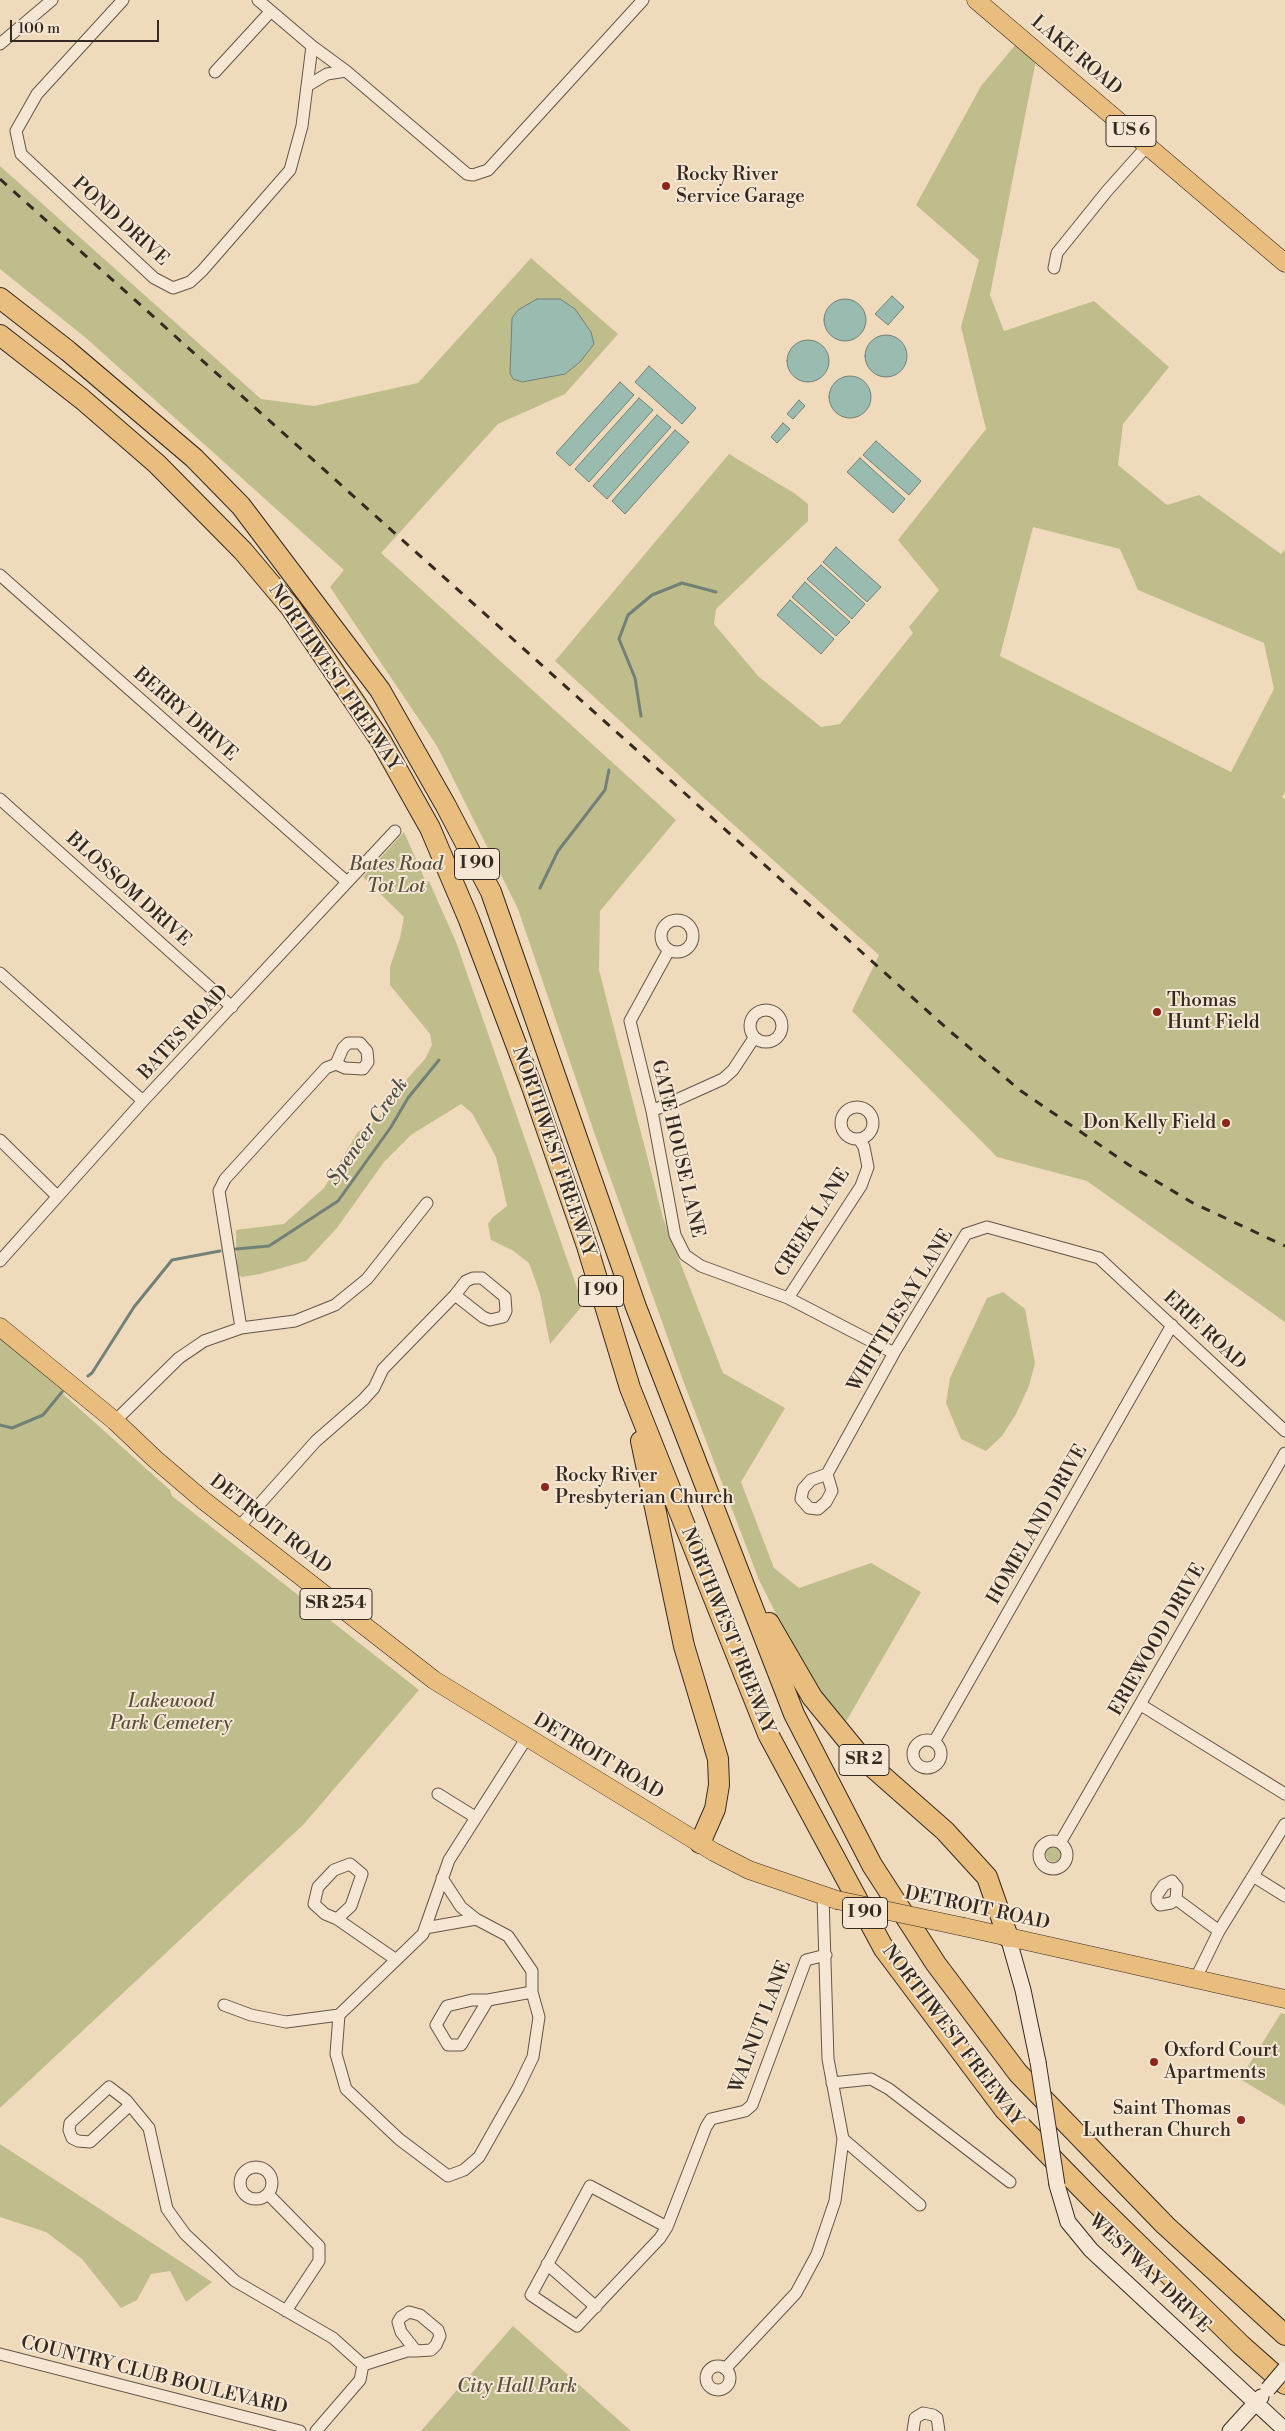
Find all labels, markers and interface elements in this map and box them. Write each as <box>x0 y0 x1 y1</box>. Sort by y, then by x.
scale bar <box>12 10 161 42</box>
street label: LAKE ROAD <box>1026 11 1126 101</box>
text: 100 m <box>18 19 60 38</box>
road number: US 6 <box>1106 115 1156 146</box>
place label: Rocky River Service Garage <box>676 164 805 208</box>
street label: POND DRIVE <box>67 173 173 271</box>
marker: Rocky River Service Garage <box>660 180 672 192</box>
street label: NORTHWEST FREEWAY <box>263 580 405 776</box>
street label: BERRY DRIVE <box>128 664 242 766</box>
street label: BLOSSOM DRIVE <box>61 828 195 952</box>
road number: I 90 <box>454 849 500 880</box>
park label: Bates Road Tot Lot <box>349 854 443 898</box>
street label: BATES ROAD <box>134 981 234 1085</box>
place label: Thomas Hunt Field <box>1167 990 1260 1034</box>
marker: Thomas Hunt Field <box>1151 1006 1163 1018</box>
street label: NORTHWEST FREEWAY <box>506 1044 600 1260</box>
street label: GATE HOUSE LANE <box>645 1058 709 1240</box>
water label: Spencer Creek <box>322 1074 414 1190</box>
place label: Don Kelly Field <box>1083 1112 1216 1134</box>
marker: Don Kelly Field <box>1220 1117 1232 1129</box>
street label: CREEK LANE <box>771 1164 855 1282</box>
street label: WHITTLESAY LANE <box>843 1226 959 1396</box>
road number: I 90 <box>578 1276 624 1306</box>
street label: ERIE ROAD <box>1158 1287 1250 1375</box>
street label: HOMELAND DRIVE <box>983 1441 1093 1609</box>
place label: Rocky River Presbyterian Church <box>555 1465 734 1509</box>
street label: DETROIT ROAD <box>205 1470 335 1580</box>
marker: Rocky River Presbyterian Church <box>539 1481 551 1493</box>
street label: NORTHWEST FREEWAY <box>675 1524 779 1738</box>
street label: ERIEWOOD DRIVE <box>1105 1560 1211 1720</box>
road number: SR 254 <box>300 1588 372 1620</box>
park label: Lakewood Park Cemetery <box>110 1691 232 1735</box>
street label: DETROIT ROAD <box>529 1709 667 1805</box>
road number: SR 2 <box>839 1744 889 1776</box>
street label: DETROIT ROAD <box>902 1882 1052 1936</box>
road number: I 90 <box>842 1898 888 1929</box>
street label: NORTHWEST FREEWAY <box>876 1941 1028 2131</box>
street label: WALNUT LANE <box>725 1958 797 2096</box>
place label: Oxford Court Apartments <box>1164 2040 1278 2084</box>
marker: Oxford Court Apartments <box>1148 2056 1160 2068</box>
place label: Saint Thomas Lutheran Church <box>1083 2098 1231 2142</box>
marker: Saint Thomas Lutheran Church <box>1235 2114 1247 2126</box>
street label: WESTWAY DRIVE <box>1083 2210 1215 2338</box>
street label: COUNTRY CLUB BOULEVARD <box>18 2332 290 2420</box>
park label: City Hall Park <box>457 2376 577 2398</box>

